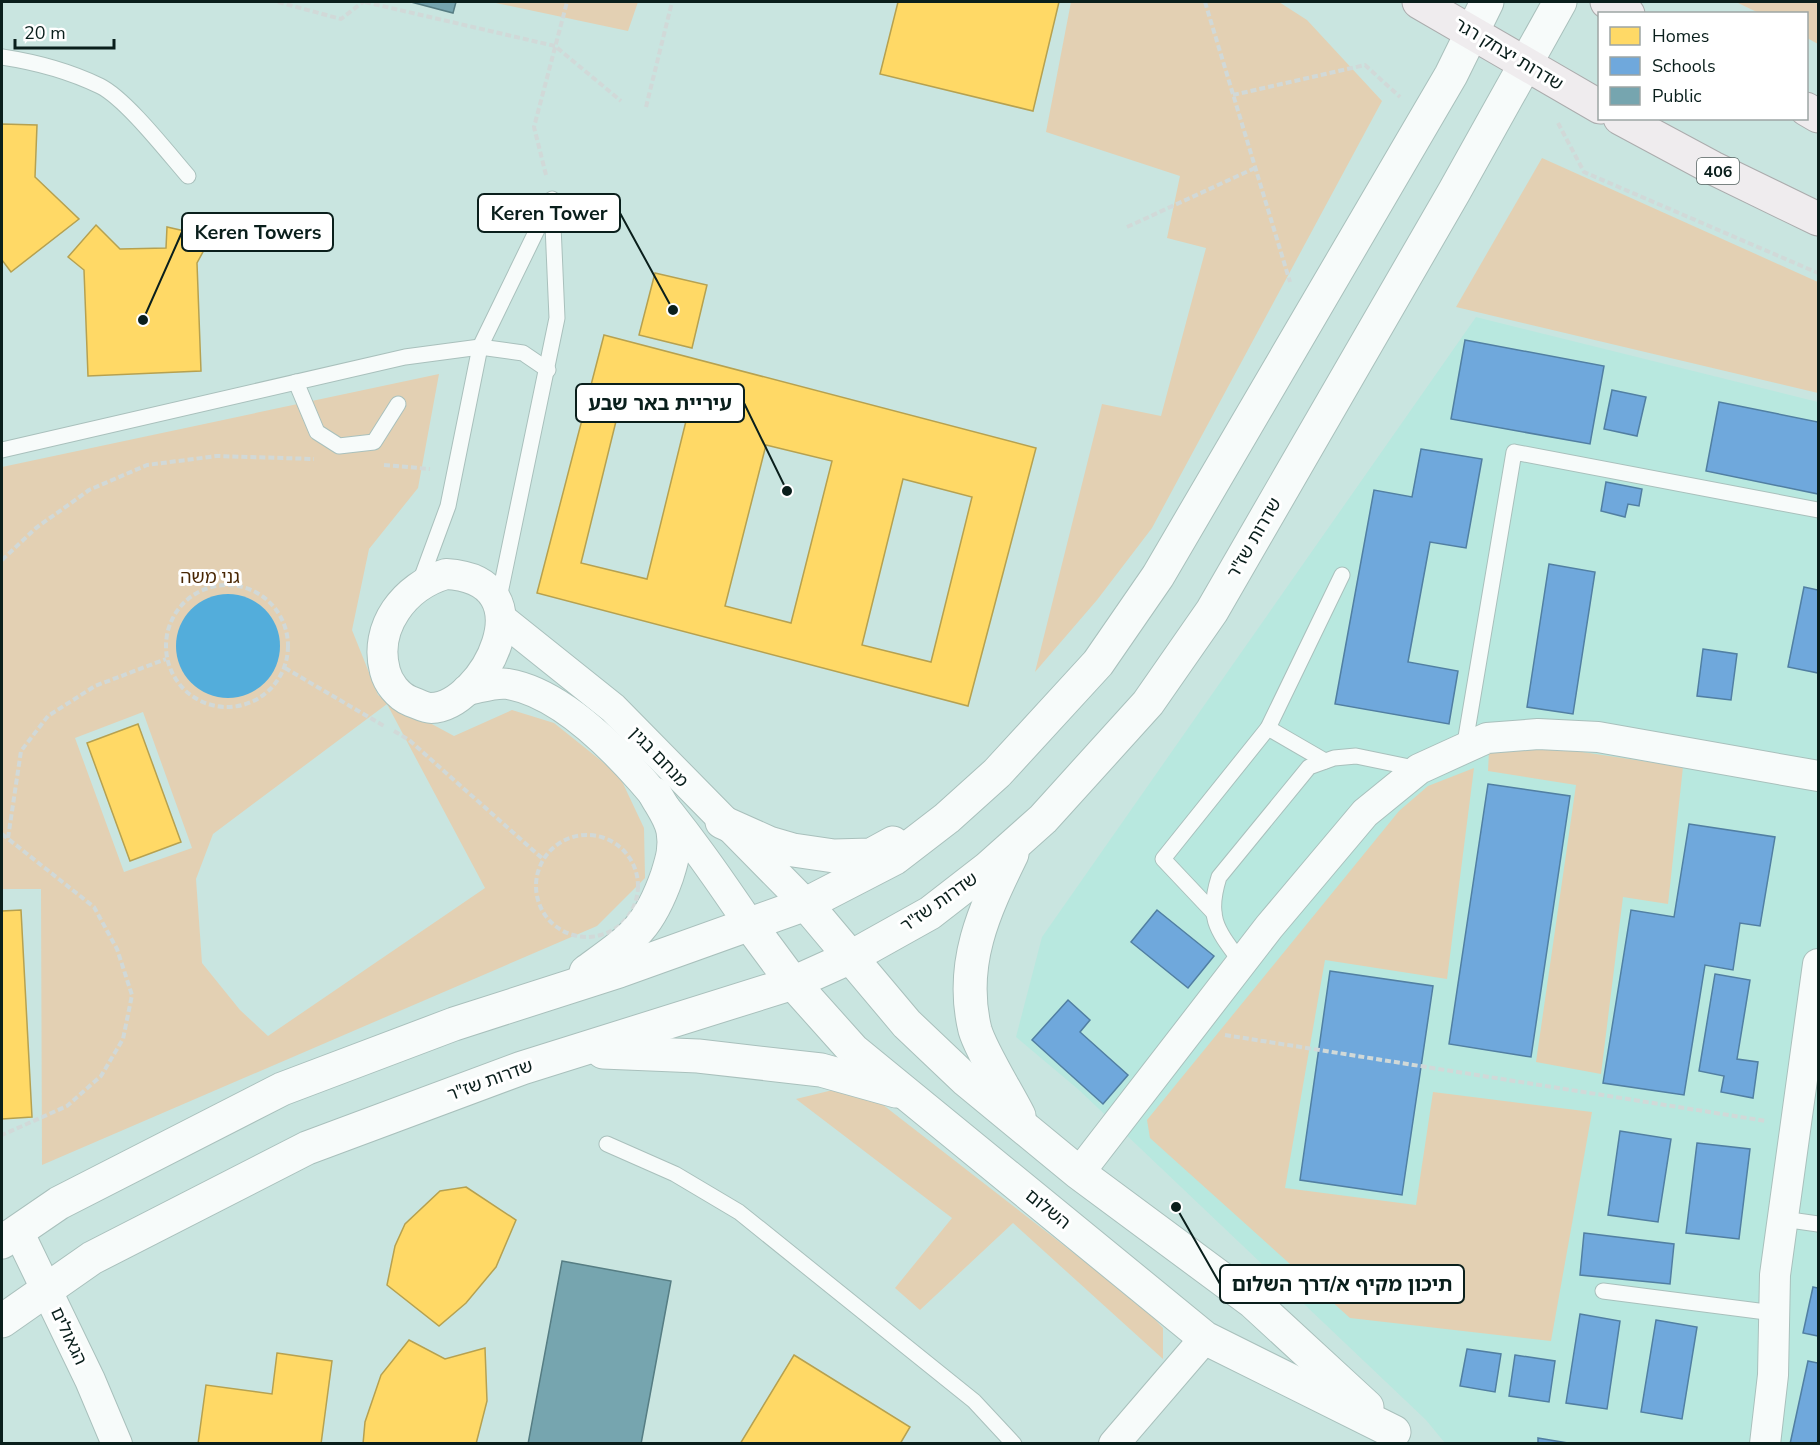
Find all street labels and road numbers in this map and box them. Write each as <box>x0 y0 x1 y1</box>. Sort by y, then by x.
street label: שדרות יצחק רגר <box>1450 12 1568 96</box>
road number: 406 <box>1697 158 1739 184</box>
street label: שדרות שז"ר <box>1221 493 1287 583</box>
street label: מנחם בגין <box>624 722 694 792</box>
street label: שדרות שז"ר <box>895 866 983 938</box>
street label: שדרות שז"ר <box>444 1053 536 1107</box>
street label: השלום <box>1020 1184 1076 1234</box>
street label: הגאולים <box>45 1303 93 1369</box>

